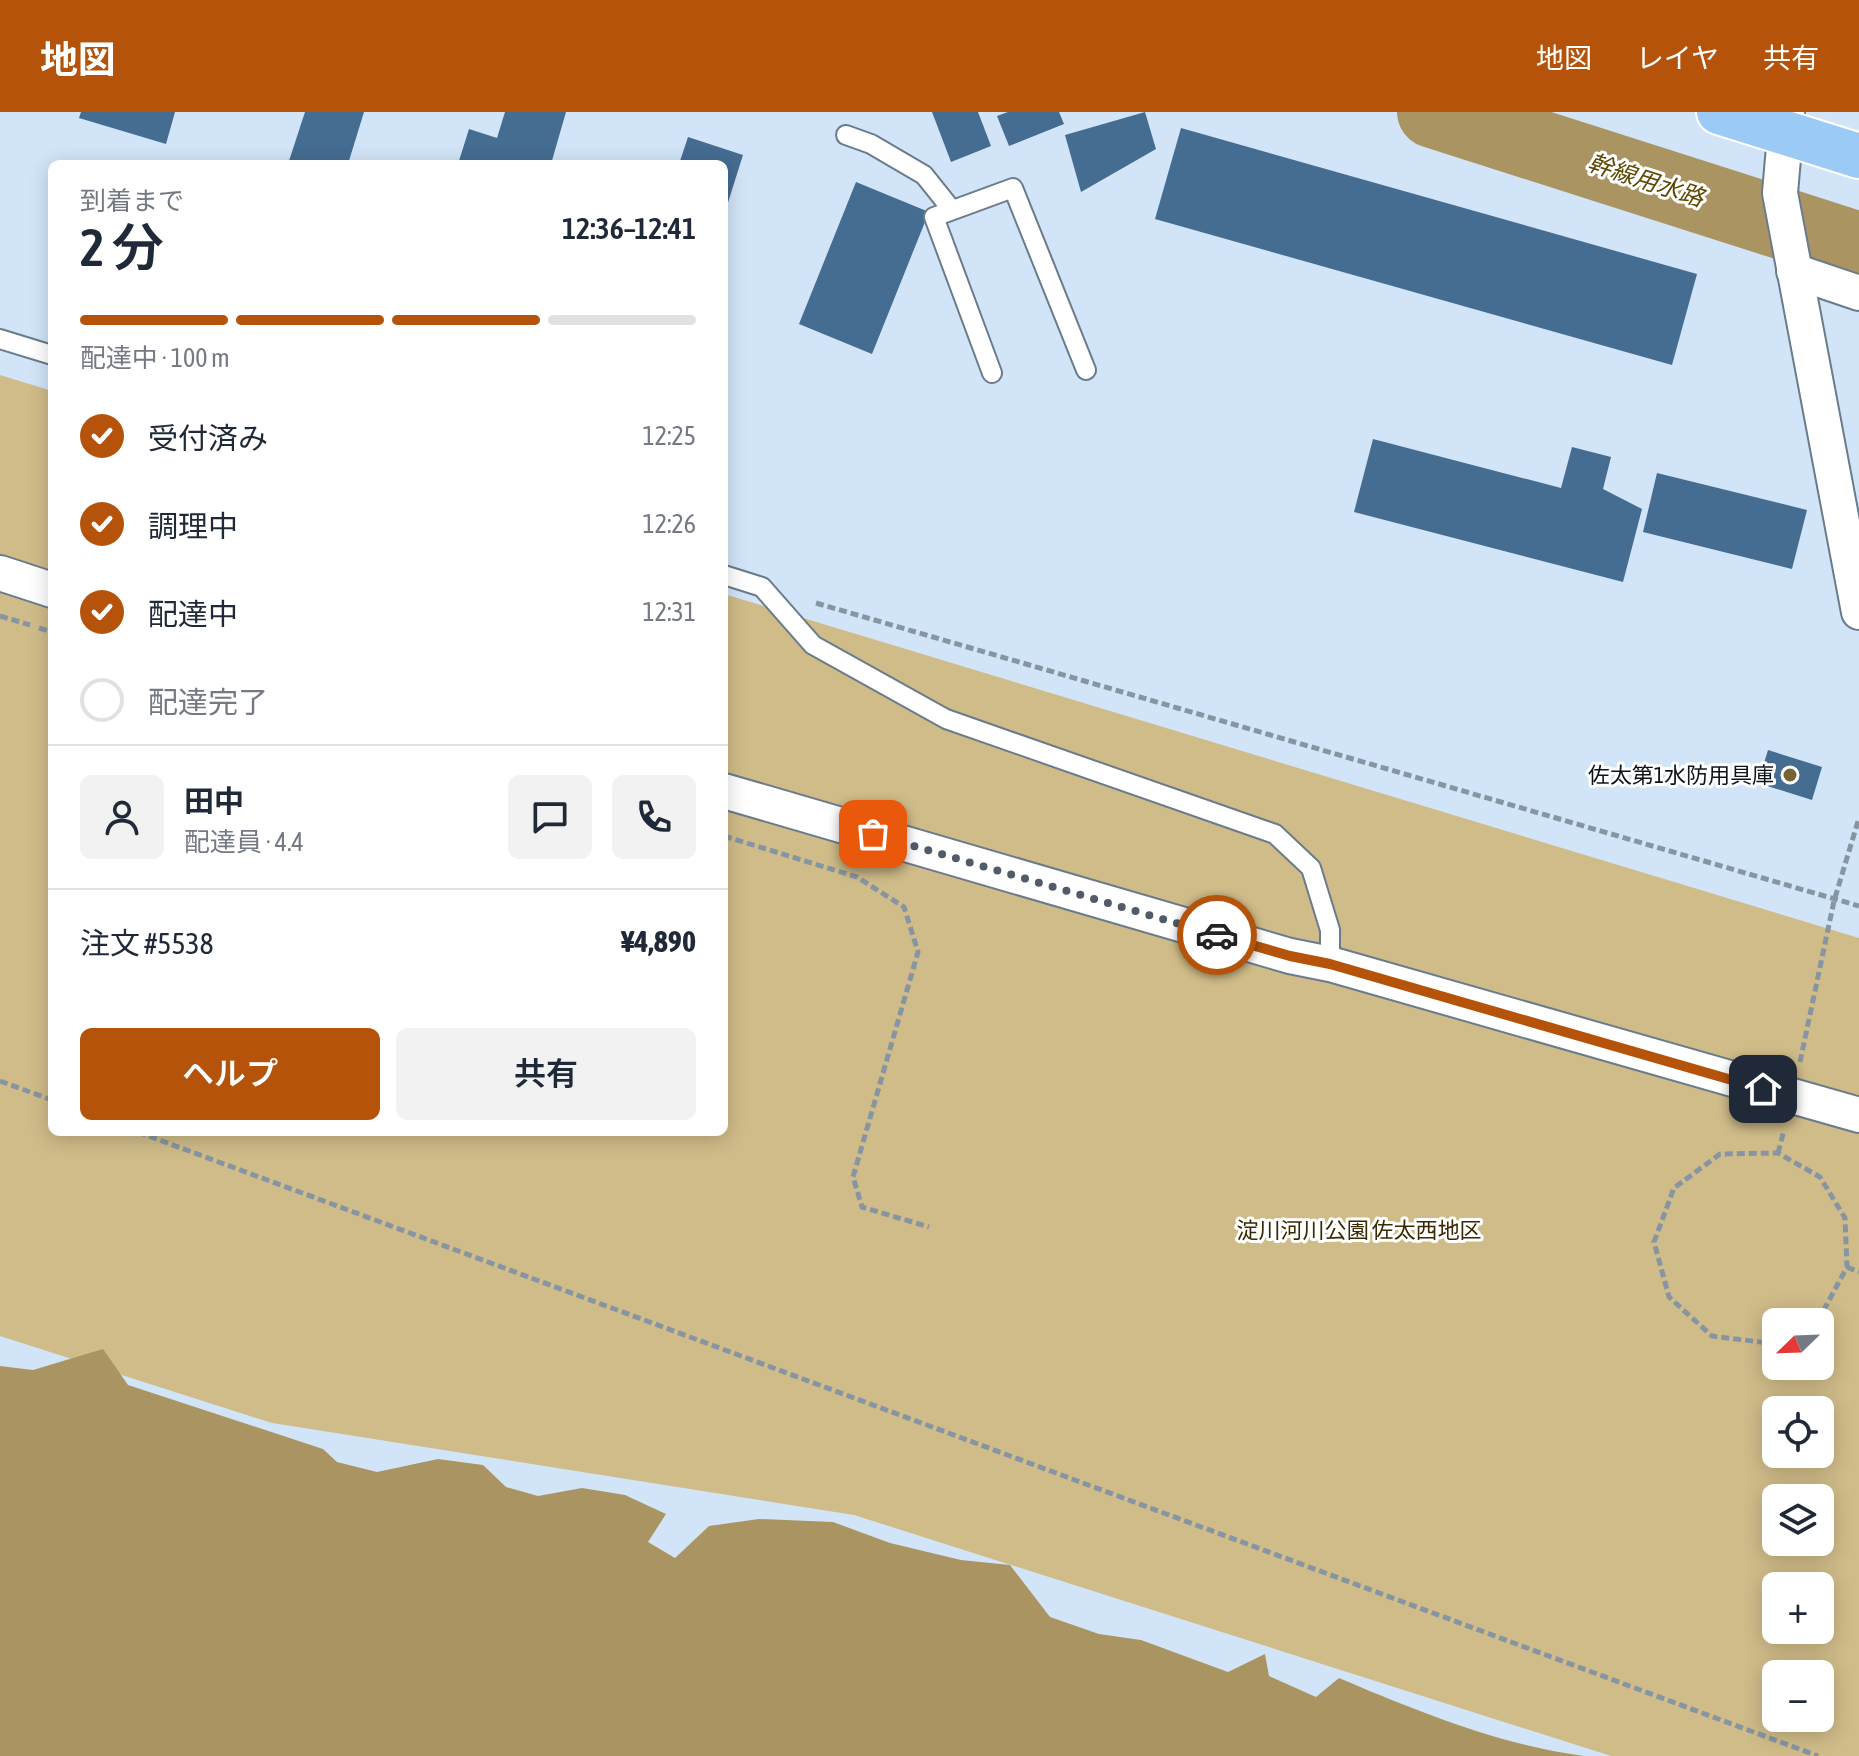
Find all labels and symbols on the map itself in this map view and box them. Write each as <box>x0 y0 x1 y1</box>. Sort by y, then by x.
water label: 幹線用水路 <box>1585 149 1709 212</box>
place label: 佐太第1水防用具庫 <box>1588 762 1774 788</box>
marker: 佐太第1水防用具庫 <box>1781 766 1799 784</box>
pin <box>839 800 907 868</box>
courier <box>1177 895 1257 975</box>
pin <box>1729 1055 1797 1123</box>
park label: 淀川河川公園 佐太西地区 <box>1236 1217 1482 1243</box>
north arrow <box>1762 1308 1834 1380</box>

